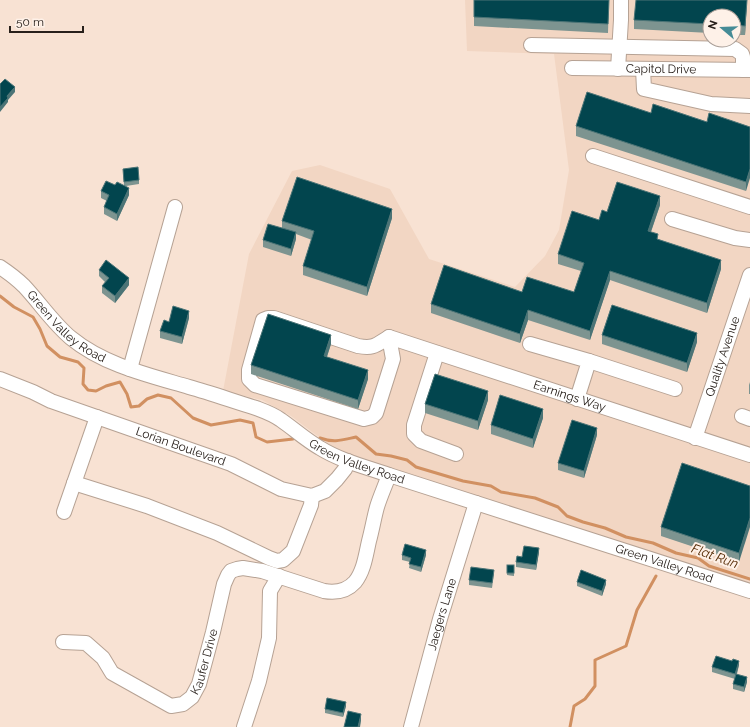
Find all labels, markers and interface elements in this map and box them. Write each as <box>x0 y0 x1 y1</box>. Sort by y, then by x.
scale bar <box>10 8 83 34</box>
north arrow <box>702 8 742 48</box>
text: 50 m <box>16 15 44 29</box>
text: N <box>706 19 721 31</box>
street label: Capitol Drive <box>626 62 696 76</box>
street label: Green Valley Road <box>24 288 108 365</box>
street label: Quality Avenue <box>702 315 742 398</box>
street label: Earnings Way <box>532 378 608 415</box>
street label: Lorian Boulevard <box>134 424 227 469</box>
street label: Green Valley Road <box>306 436 406 487</box>
street label: Green Valley Road <box>614 541 715 586</box>
water label: Flat Run <box>690 541 740 571</box>
street label: Jaegers Lane <box>425 576 459 652</box>
street label: Kaufer Drive <box>188 627 221 697</box>

